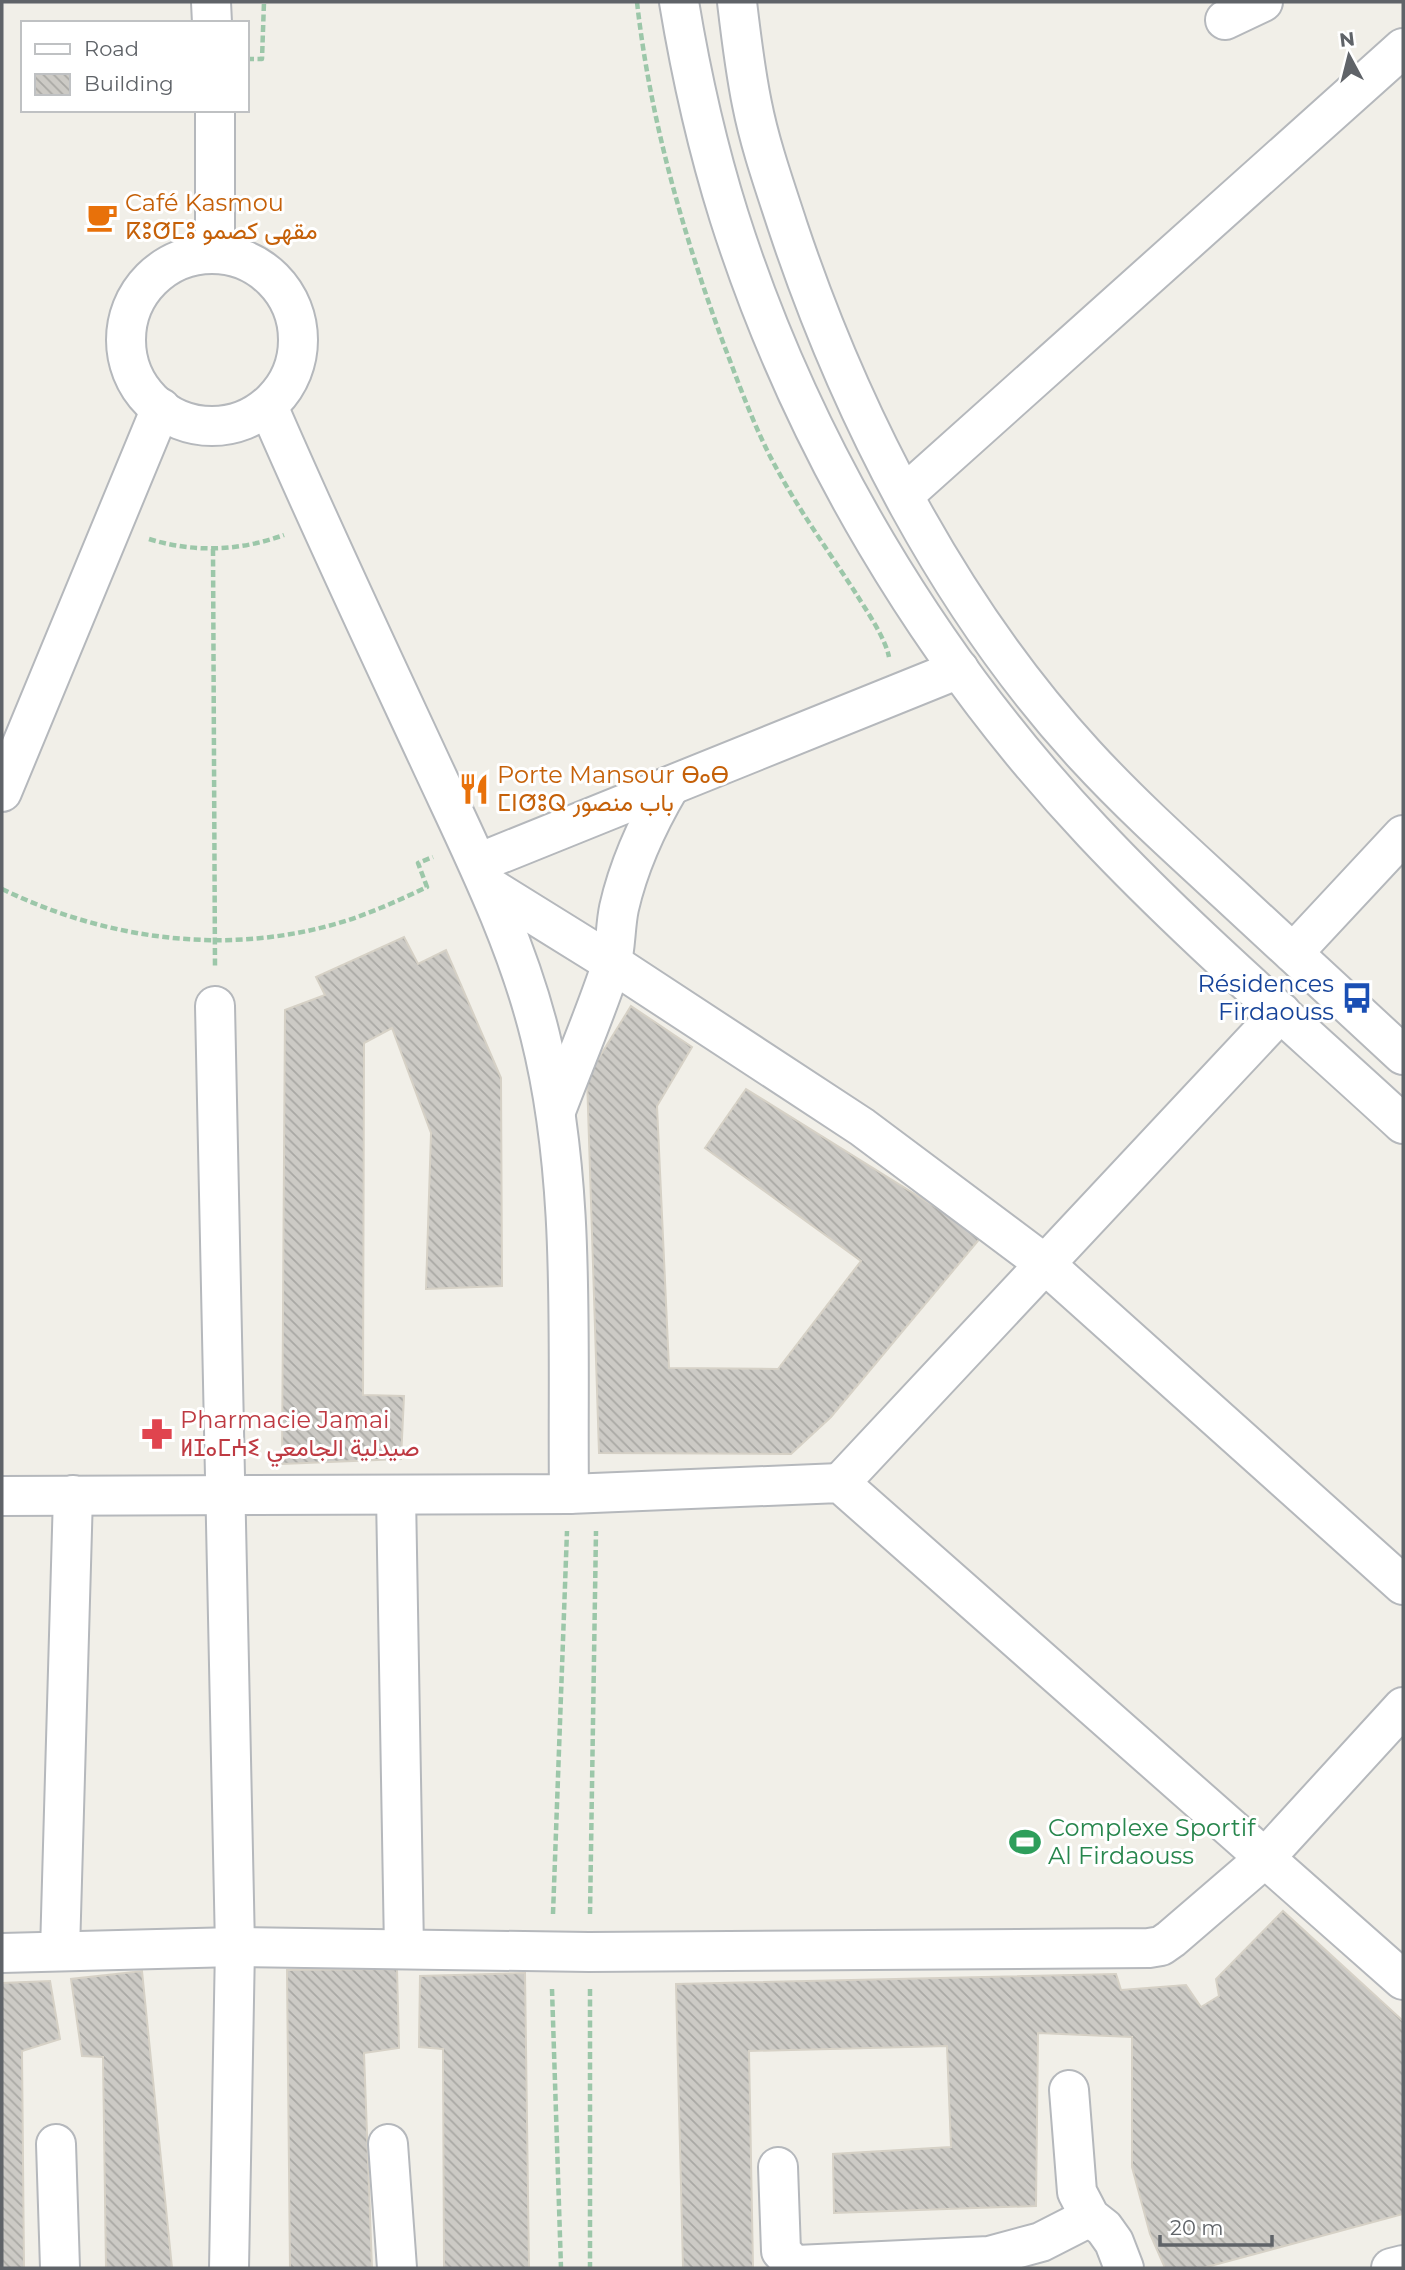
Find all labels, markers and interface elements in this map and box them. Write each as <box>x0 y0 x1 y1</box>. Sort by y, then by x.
legend <box>21 21 248 112</box>
north arrow <box>1314 21 1384 91</box>
text: N <box>1338 27 1356 52</box>
text: Road <box>84 36 139 61</box>
text: Building <box>84 71 174 96</box>
place label: Café Kasmou ⴽⵓⵚⵎⵓ مقهى كصمو <box>125 188 318 246</box>
cafe icon: Café Kasmou ⴽⵓⵚⵎⵓ مقهى كصمو <box>85 200 119 234</box>
place label: Porte Mansour ⴱⴰⴱ ⵎⵏⵚⵓⵕ باب منصور <box>497 760 729 818</box>
restaurant icon: Porte Mansour ⴱⴰⴱ ⵎⵏⵚⵓⵕ باب منصور <box>457 772 491 806</box>
place label: Résidences Firdaouss <box>1197 969 1334 1026</box>
bus stop icon: Résidences Firdaouss <box>1340 981 1374 1015</box>
place label: Pharmacie Jamai ⵍⵊⴰⵎⵄⵉ صيدلية الجامعي <box>180 1405 420 1467</box>
pharmacy icon: Pharmacie Jamai ⵍⵊⴰⵎⵄⵉ صيدلية الجامعي <box>140 1417 174 1451</box>
place label: Complexe Sportif Al Firdaouss <box>1048 1813 1256 1870</box>
sports icon: Complexe Sportif Al Firdaouss <box>1008 1825 1042 1859</box>
scale bar <box>1160 2204 1272 2248</box>
text: 20 m <box>1170 2215 1224 2240</box>

